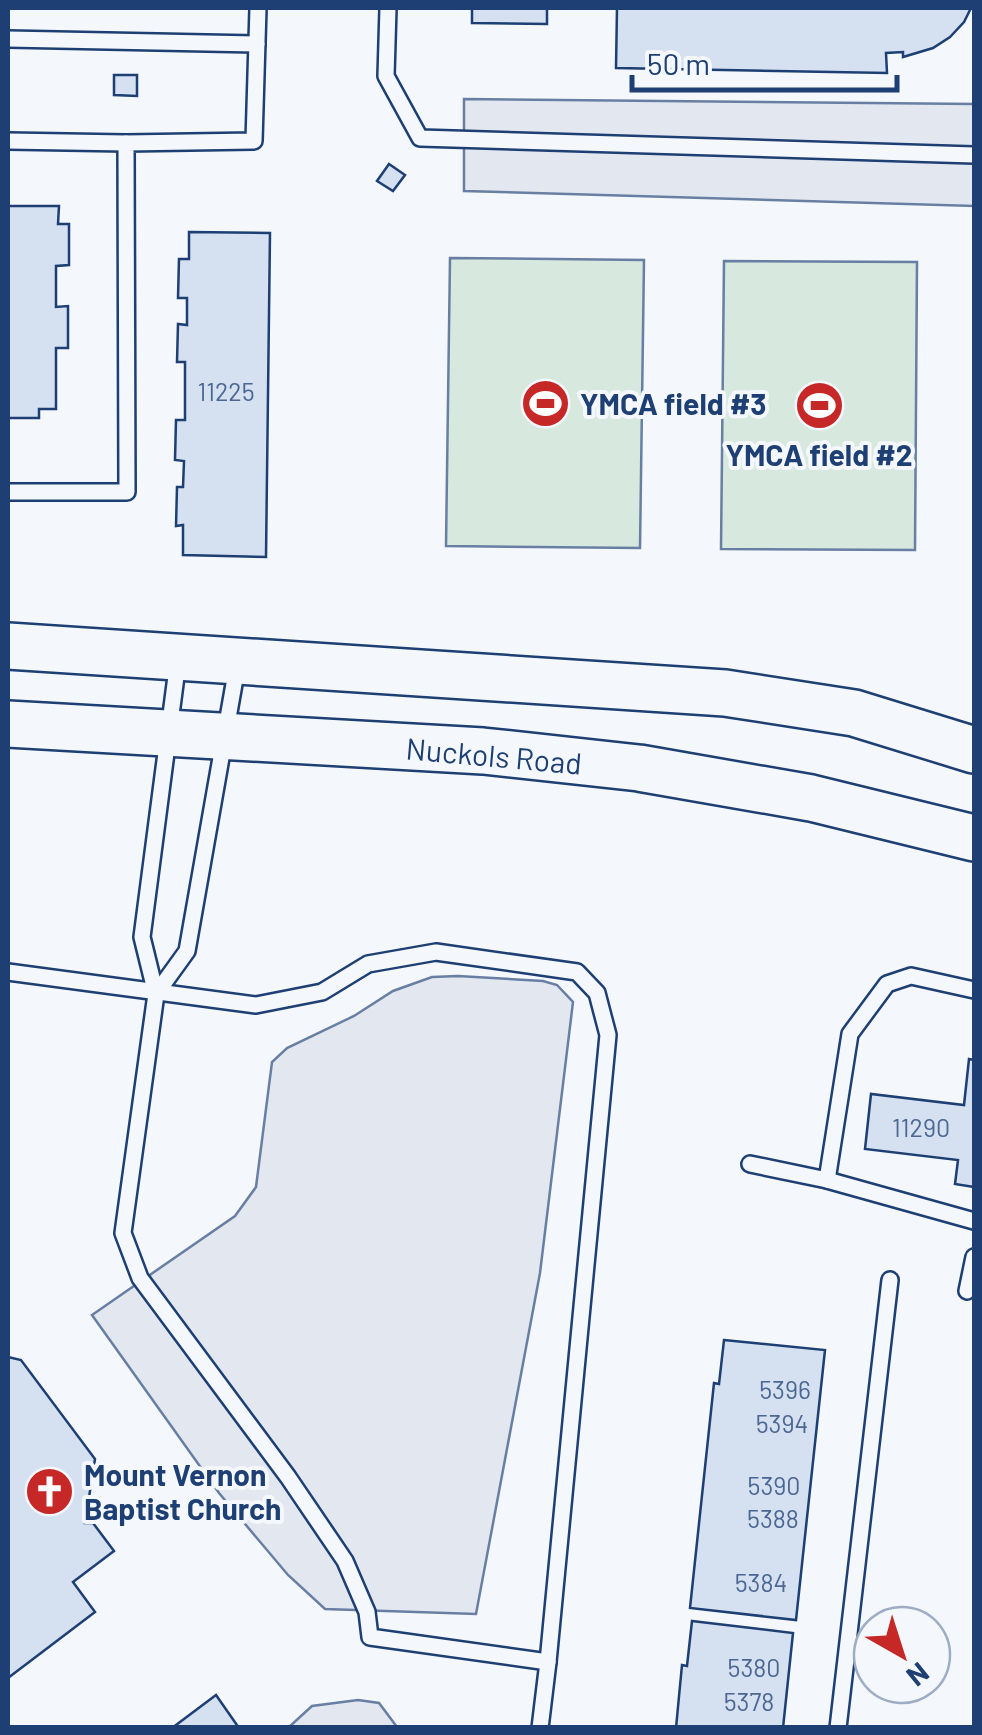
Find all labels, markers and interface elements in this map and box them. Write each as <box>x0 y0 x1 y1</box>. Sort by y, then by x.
scale bar <box>632 30 897 92</box>
text: 50 m <box>647 45 710 81</box>
house number: 11225 <box>197 376 255 406</box>
sports icon: YMCA field #3 <box>519 377 571 429</box>
sports icon: YMCA field #2 <box>793 379 845 431</box>
place label: YMCA field #3 <box>580 385 767 421</box>
place label: YMCA field #2 <box>725 436 913 472</box>
street label: Nuckols Road <box>405 729 583 781</box>
house number: 11290 <box>892 1112 950 1142</box>
house number: 5396 <box>759 1374 811 1404</box>
house number: 5394 <box>756 1408 808 1438</box>
place label: Mount Vernon Baptist Church <box>84 1456 282 1526</box>
church icon: Mount Vernon Baptist Church <box>23 1465 75 1517</box>
house number: 5390 <box>748 1470 800 1500</box>
house number: 5388 <box>747 1503 799 1533</box>
house number: 5384 <box>735 1567 787 1597</box>
north arrow <box>852 1605 952 1705</box>
house number: 5380 <box>728 1652 780 1682</box>
text: N <box>900 1656 936 1694</box>
house number: 5378 <box>724 1686 774 1716</box>

